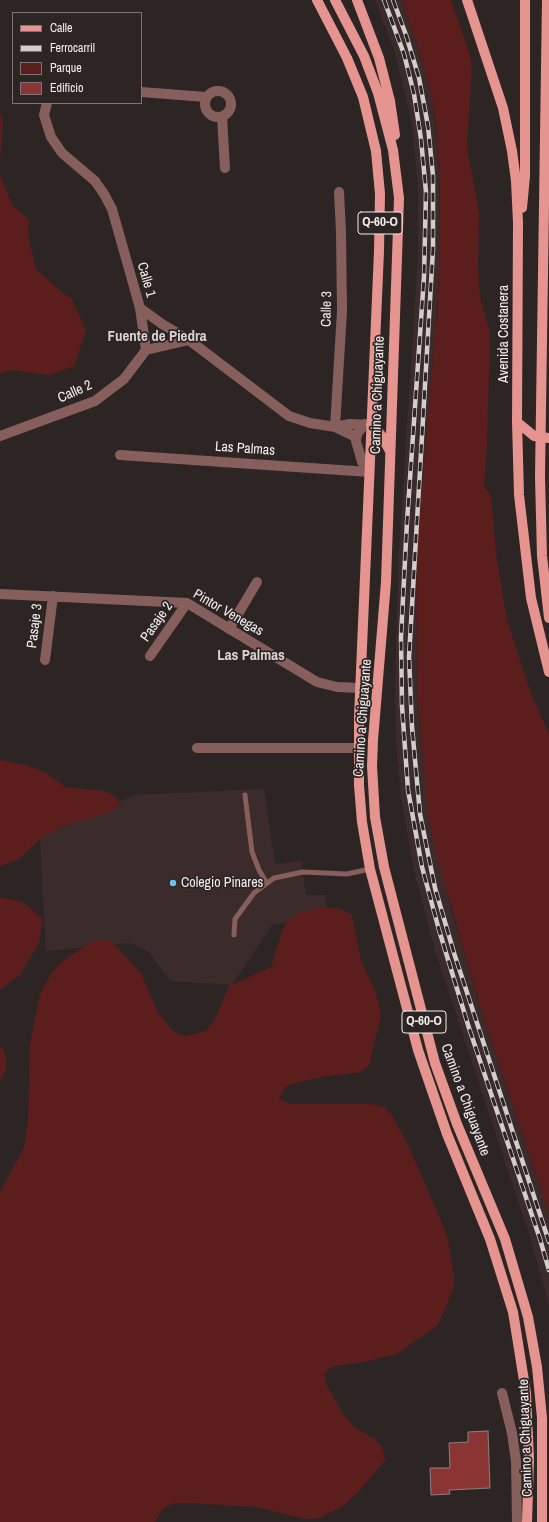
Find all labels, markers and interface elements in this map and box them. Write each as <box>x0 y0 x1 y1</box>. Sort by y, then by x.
legend <box>12 12 142 104</box>
text: Calle <box>50 20 72 36</box>
text: Ferrocarril <box>50 40 95 56</box>
text: Parque <box>50 60 82 76</box>
text: Edificio <box>50 80 83 96</box>
road number: Q-60-O <box>358 212 402 234</box>
street label: Calle 1 <box>133 261 159 299</box>
street label: Avenida Costanera <box>496 285 512 383</box>
street label: Calle 3 <box>318 291 336 327</box>
district label: Fuente de Piedra <box>107 328 207 346</box>
street label: Camino a Chiguayante <box>368 336 388 454</box>
street label: Calle 2 <box>55 377 95 407</box>
street label: Las Palmas <box>214 439 276 459</box>
street label: Pintor Venegas <box>190 586 266 640</box>
street label: Pasaje 2 <box>137 599 177 645</box>
street label: Pasaje 3 <box>24 603 46 649</box>
district label: Las Palmas <box>217 647 285 665</box>
street label: Camino a Chiguayante <box>351 659 375 777</box>
place label: Colegio Pinares <box>181 875 263 891</box>
marker: Colegio Pinares <box>168 878 178 888</box>
road number: Q-60-O <box>402 1011 446 1033</box>
street label: Camino a Chiguayante <box>437 1042 493 1158</box>
street label: Camino a Chiguayante <box>516 1379 536 1497</box>

